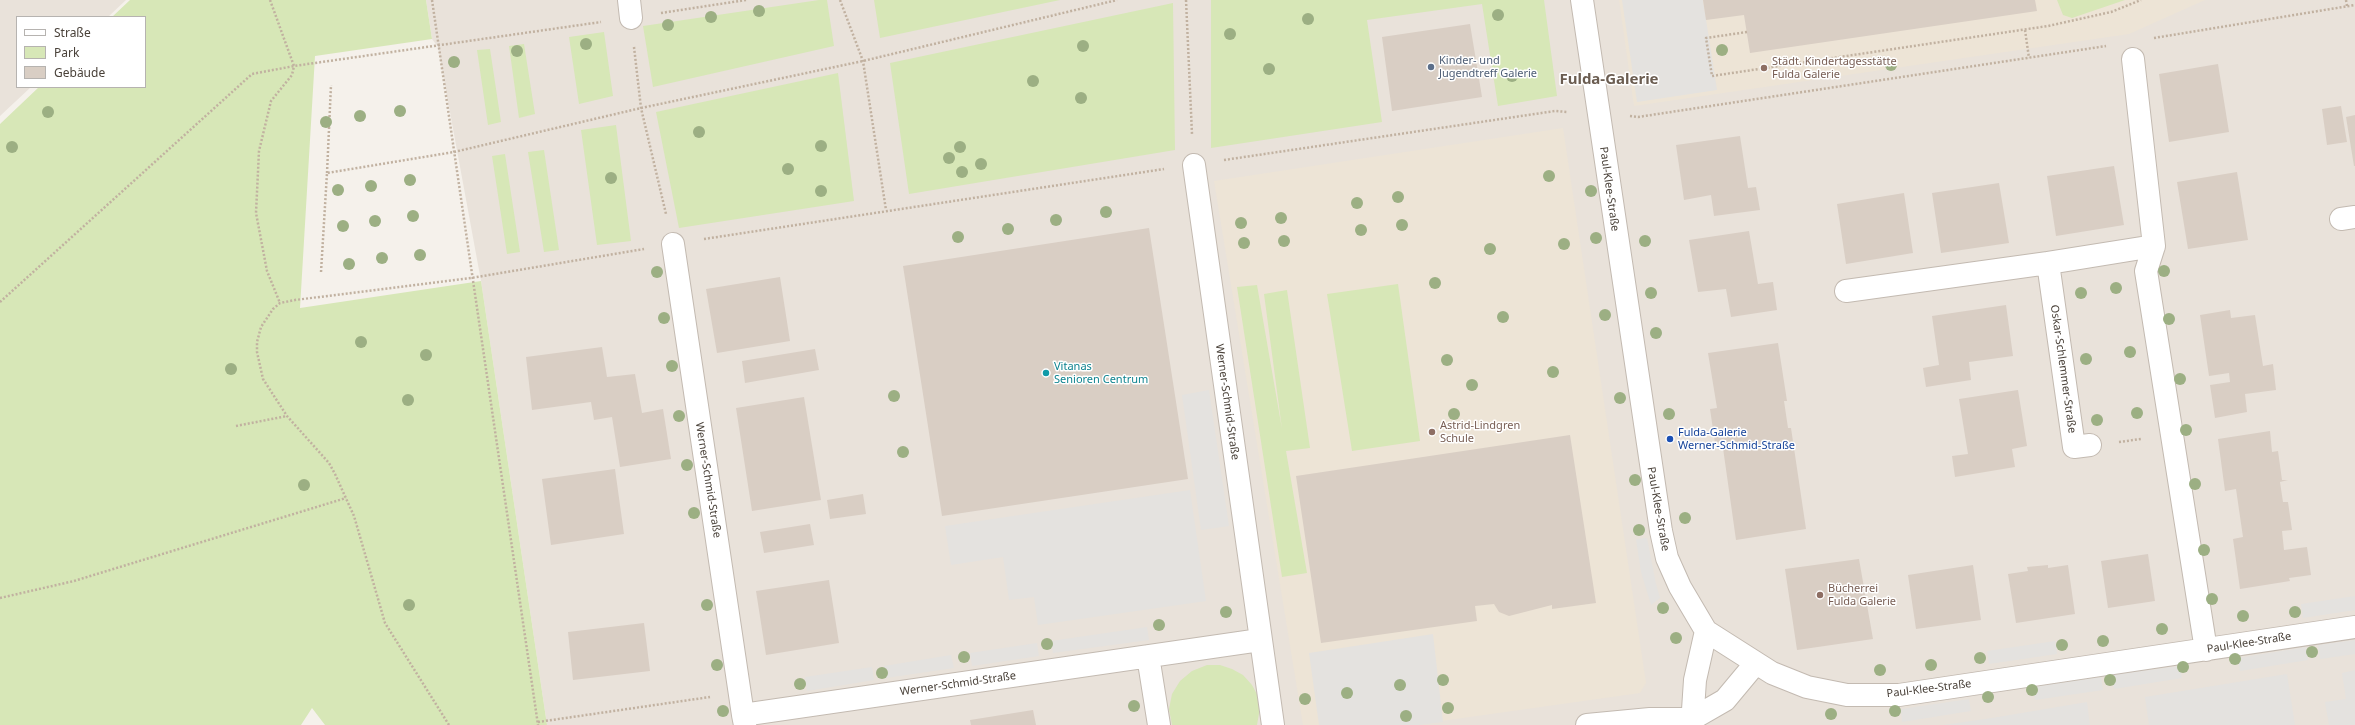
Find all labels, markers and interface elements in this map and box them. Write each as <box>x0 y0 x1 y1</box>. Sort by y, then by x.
legend <box>16 16 146 88</box>
text: Straße <box>54 24 91 41</box>
text: Park <box>54 44 79 61</box>
place label: Kinder- und Jugendtreff Galerie <box>1439 54 1537 80</box>
place label: Städt. Kindertagesstätte Fulda Galerie <box>1772 55 1897 81</box>
marker: Kinder- und Jugendtreff Galerie <box>1426 62 1436 72</box>
marker: Städt. Kindertagesstätte Fulda Galerie <box>1759 63 1769 73</box>
text: Gebäude <box>54 64 105 81</box>
district label: Fulda-Galerie <box>1559 71 1659 89</box>
street label: Paul-Klee-Straße <box>1597 146 1621 232</box>
street label: Oskar-Schlemmer-Straße <box>2047 304 2079 434</box>
street label: Werner-Schmid-Straße <box>1212 343 1242 461</box>
place label: Vitanas Senioren Centrum <box>1054 360 1148 386</box>
marker: Vitanas Senioren Centrum <box>1041 368 1051 378</box>
place label: Astrid-Lindgren Schule <box>1440 419 1520 445</box>
street label: Werner-Schmid-Straße <box>692 421 724 539</box>
place label: Fulda-Galerie Werner-Schmid-Straße <box>1678 426 1795 452</box>
marker: Astrid-Lindgren Schule <box>1427 427 1437 437</box>
marker: Fulda-Galerie Werner-Schmid-Straße <box>1665 434 1675 444</box>
street label: Paul-Klee-Straße <box>1644 466 1672 552</box>
place label: Bücherrei Fulda Galerie <box>1828 582 1896 608</box>
marker: Bücherrei Fulda Galerie <box>1815 590 1825 600</box>
street label: Paul-Klee-Straße <box>2206 630 2292 656</box>
street label: Werner-Schmid-Straße <box>899 669 1017 699</box>
street label: Paul-Klee-Straße <box>1886 677 1972 701</box>

